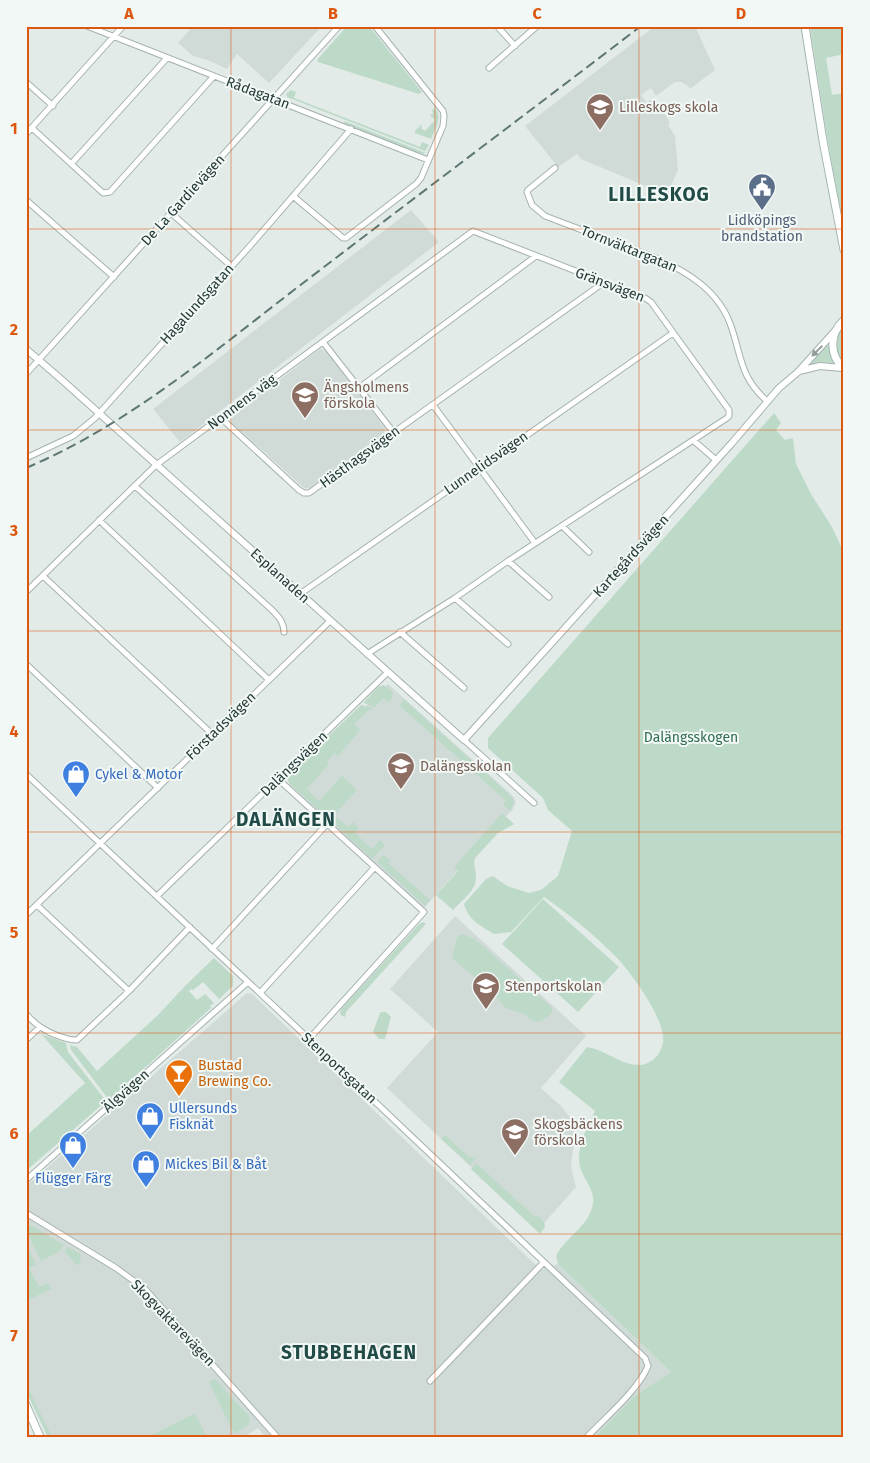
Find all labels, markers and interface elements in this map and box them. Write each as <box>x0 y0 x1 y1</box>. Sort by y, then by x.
text: A <box>123 4 134 23</box>
text: B <box>328 4 338 23</box>
text: C <box>532 4 542 23</box>
text: D <box>736 4 746 23</box>
street label: Rådagatan <box>224 73 292 113</box>
school or university icon: Lilleskogs skola <box>585 92 615 131</box>
place label: Lilleskogs skola <box>619 99 718 116</box>
text: 1 <box>10 119 18 138</box>
street label: De La Gardievägen <box>138 151 228 249</box>
public building icon: Lidköpings brandstation <box>747 172 777 211</box>
district label: LILLESKOG <box>608 183 710 206</box>
place label: Lidköpings brandstation <box>721 212 803 245</box>
street label: Tornväktargatan <box>578 222 680 276</box>
street label: Hagalundsgatan <box>156 260 238 348</box>
street label: Gränsvägen <box>573 264 647 306</box>
text: 2 <box>10 320 18 339</box>
one-way arrow <box>811 345 823 357</box>
street label: Nonnens väg <box>204 370 280 433</box>
place label: Ängsholmens förskola <box>324 379 409 412</box>
school or university icon: Ängsholmens förskola <box>290 380 320 419</box>
street label: Hästhagsvägen <box>317 422 403 492</box>
street label: Lunnelidsvägen <box>441 428 531 498</box>
street label: Kartegårdsvägen <box>590 511 672 601</box>
text: 3 <box>9 521 18 540</box>
street label: Esplanaden <box>247 545 313 607</box>
street label: Förstadsvägen <box>183 688 259 764</box>
text: 4 <box>9 722 19 741</box>
street label: Dalängsvägen <box>257 728 331 800</box>
park label: Dalängsskogen <box>644 729 738 746</box>
school or university icon: Dalängsskolan <box>386 751 416 790</box>
place label: Dalängsskolan <box>420 758 511 775</box>
shop icon: Cykel & Motor <box>61 759 91 798</box>
place label: Cykel & Motor <box>95 766 184 783</box>
district label: DALÄNGEN <box>236 807 336 831</box>
text: 5 <box>10 923 19 942</box>
school or university icon: Stenportskolan <box>471 971 501 1010</box>
place label: Stenportskolan <box>505 978 602 995</box>
street label: Stenportsgatan <box>298 1029 380 1107</box>
place label: Bustad Brewing Co. <box>198 1057 271 1090</box>
bar icon: Bustad Brewing Co. <box>164 1058 194 1097</box>
street label: Älgvägen <box>99 1066 153 1116</box>
place label: Ullersunds Fisknät <box>169 1100 237 1133</box>
shop icon: Ullersunds Fisknät <box>135 1101 165 1140</box>
place label: Skogsbäckens förskola <box>534 1116 623 1149</box>
school or university icon: Skogsbäckens förskola <box>500 1117 530 1156</box>
text: 6 <box>9 1124 19 1143</box>
shop icon: Flügger Färg <box>58 1130 88 1169</box>
shop icon: Mickes Bil & Båt <box>131 1149 161 1188</box>
place label: Mickes Bil & Båt <box>165 1156 268 1173</box>
place label: Flügger Färg <box>35 1170 112 1187</box>
street label: Skogvaktarevägen <box>127 1276 219 1370</box>
text: 7 <box>10 1326 18 1345</box>
district label: STUBBEHAGEN <box>281 1341 417 1364</box>

